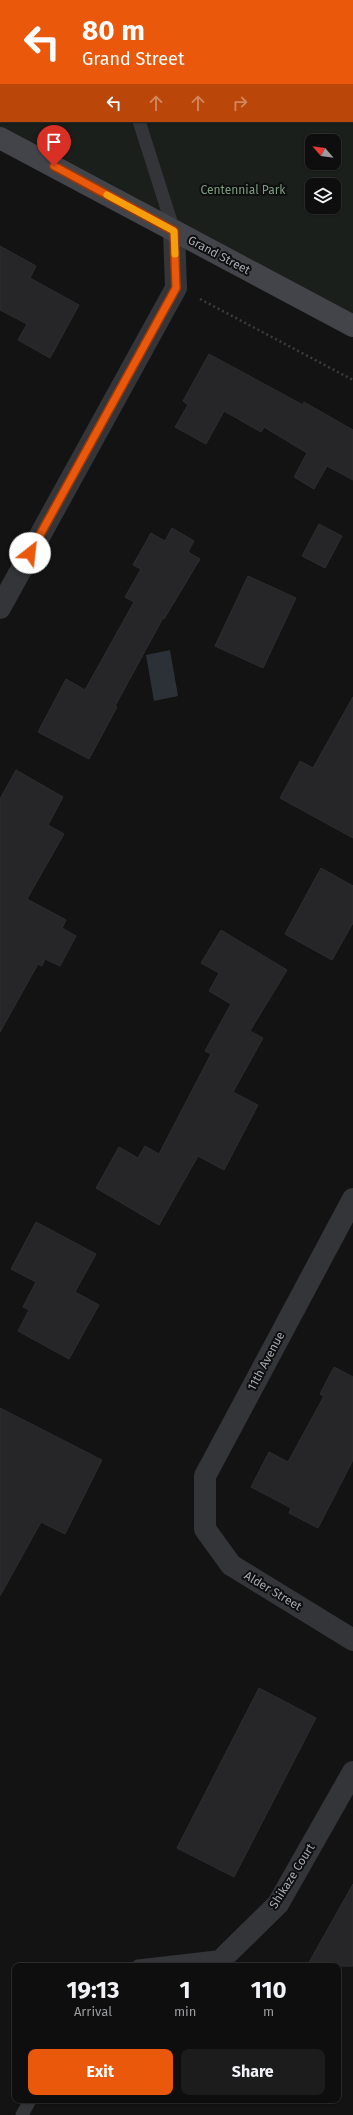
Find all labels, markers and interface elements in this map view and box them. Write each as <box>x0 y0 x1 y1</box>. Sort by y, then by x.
text: 80 m <box>82 14 145 47</box>
icon: left <box>16 16 68 68</box>
text: Grand Street <box>82 48 184 70</box>
icon: left <box>103 92 125 114</box>
icon: ahead <box>145 92 167 114</box>
icon: ahead <box>187 92 209 114</box>
icon: right <box>229 92 251 114</box>
pin <box>37 125 71 166</box>
icon: arrive <box>43 131 65 153</box>
north arrow <box>305 134 341 170</box>
map controls <box>305 134 341 214</box>
button: layers <box>305 178 341 214</box>
park label: Centennial Park <box>201 183 286 197</box>
street label: Grand Street <box>186 233 253 278</box>
position arrow <box>9 532 51 574</box>
street label: 11th Avenue <box>245 1329 287 1393</box>
street label: Alder Street <box>242 1568 305 1614</box>
street label: Shikaze Court <box>267 1840 318 1911</box>
text: 19:13 <box>66 1976 120 2004</box>
text: 1 <box>180 1976 191 2004</box>
text: 110 <box>251 1976 287 2004</box>
text: Arrival <box>74 2004 112 2019</box>
text: min <box>174 2004 196 2019</box>
text: m <box>263 2004 274 2019</box>
button: Exit <box>28 2049 173 2095</box>
button: Share <box>181 2049 325 2095</box>

